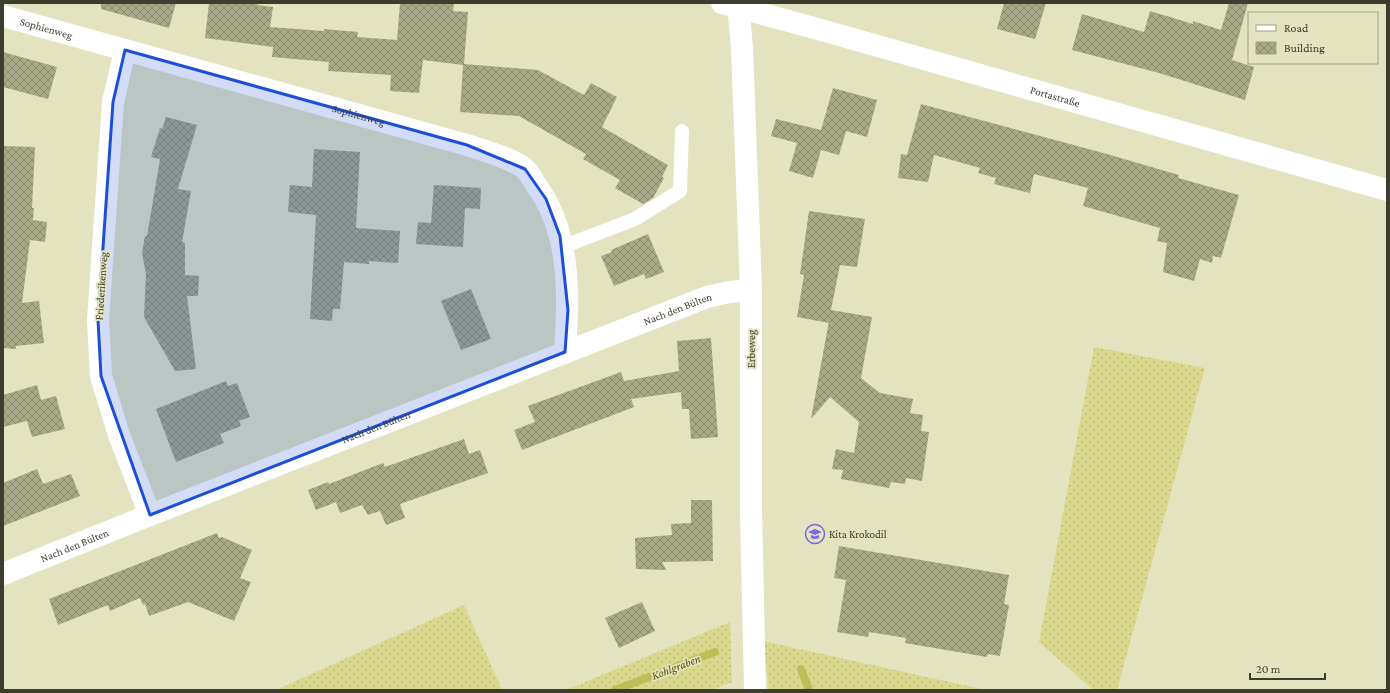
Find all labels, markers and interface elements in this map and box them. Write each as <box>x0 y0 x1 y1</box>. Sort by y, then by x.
legend <box>1248 12 1378 64</box>
street label: Sophienweg <box>19 15 75 42</box>
text: Road <box>1284 21 1309 35</box>
text: Building <box>1284 41 1325 55</box>
street label: Portastraße <box>1029 83 1082 109</box>
street label: Sophienweg <box>331 102 387 129</box>
street label: Friederikenweg <box>93 251 110 321</box>
street label: Nach den Bülten <box>642 290 713 327</box>
street label: Erbeweg <box>745 329 758 368</box>
street label: Nach den Bülten <box>340 408 412 445</box>
school or university icon: Kita Krokodil <box>804 523 826 545</box>
street label: Nach den Bülten <box>39 526 110 564</box>
place label: Kita Krokodil <box>829 528 887 540</box>
water label: Kohlgraben <box>649 651 703 683</box>
scale bar <box>1250 655 1325 681</box>
text: 20 m <box>1256 662 1281 676</box>

